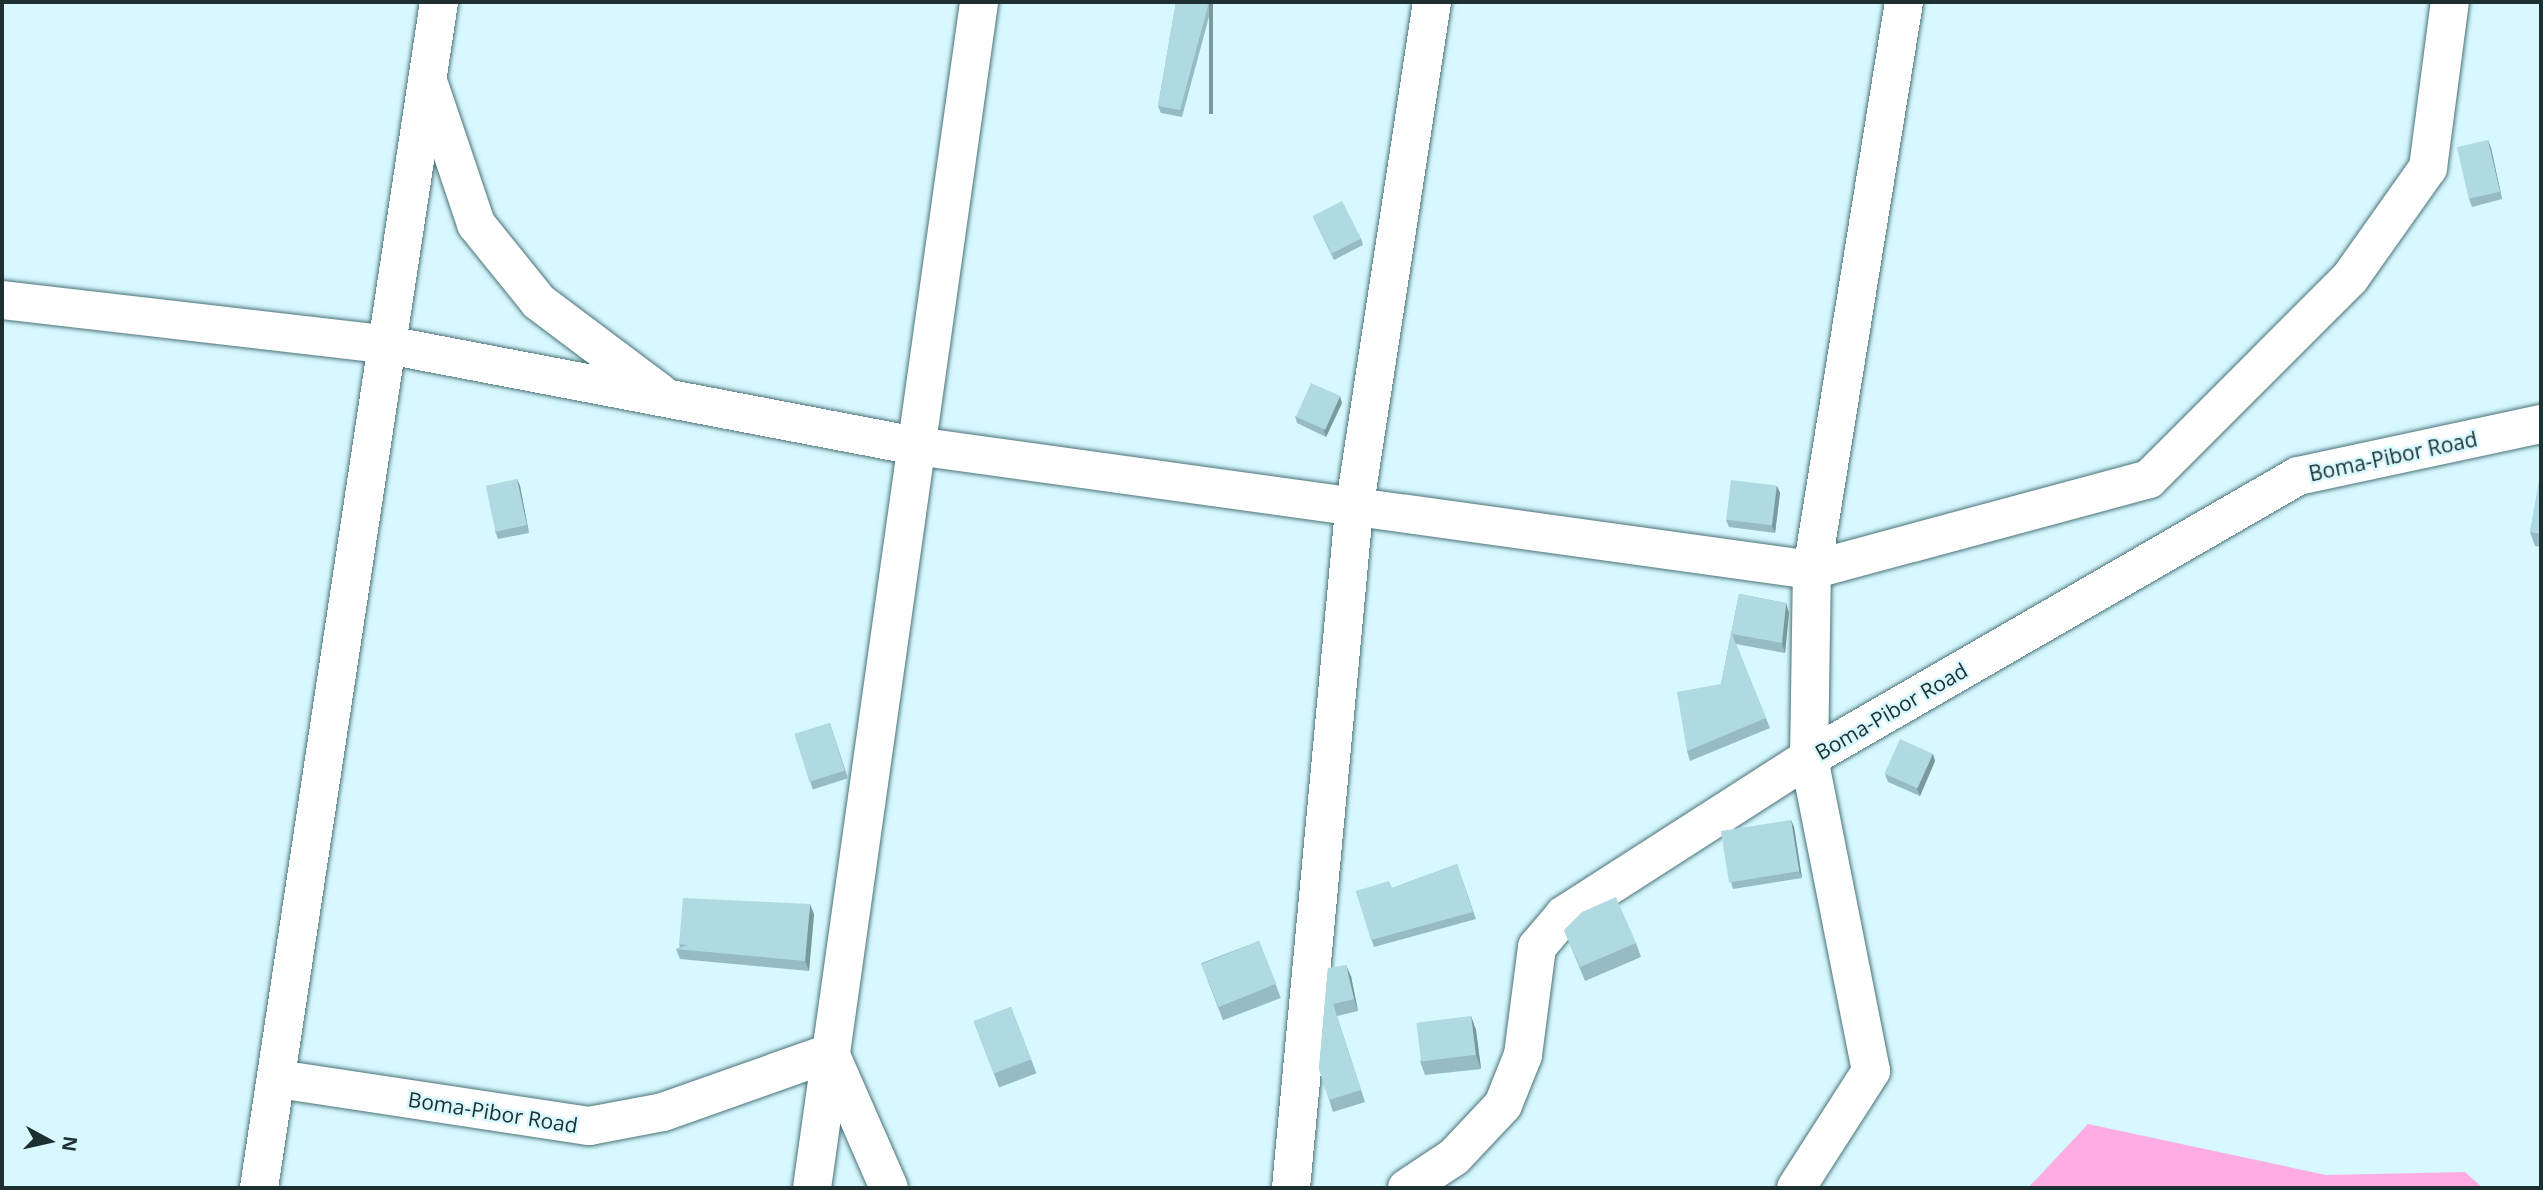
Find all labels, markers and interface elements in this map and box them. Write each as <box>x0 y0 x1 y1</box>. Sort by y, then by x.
street label: Boma-Pibor Road <box>2306 426 2480 486</box>
street label: Boma-Pibor Road <box>1810 657 1972 765</box>
street label: Boma-Pibor Road <box>406 1086 580 1138</box>
north arrow <box>14 1106 84 1176</box>
text: N <box>56 1134 84 1153</box>

